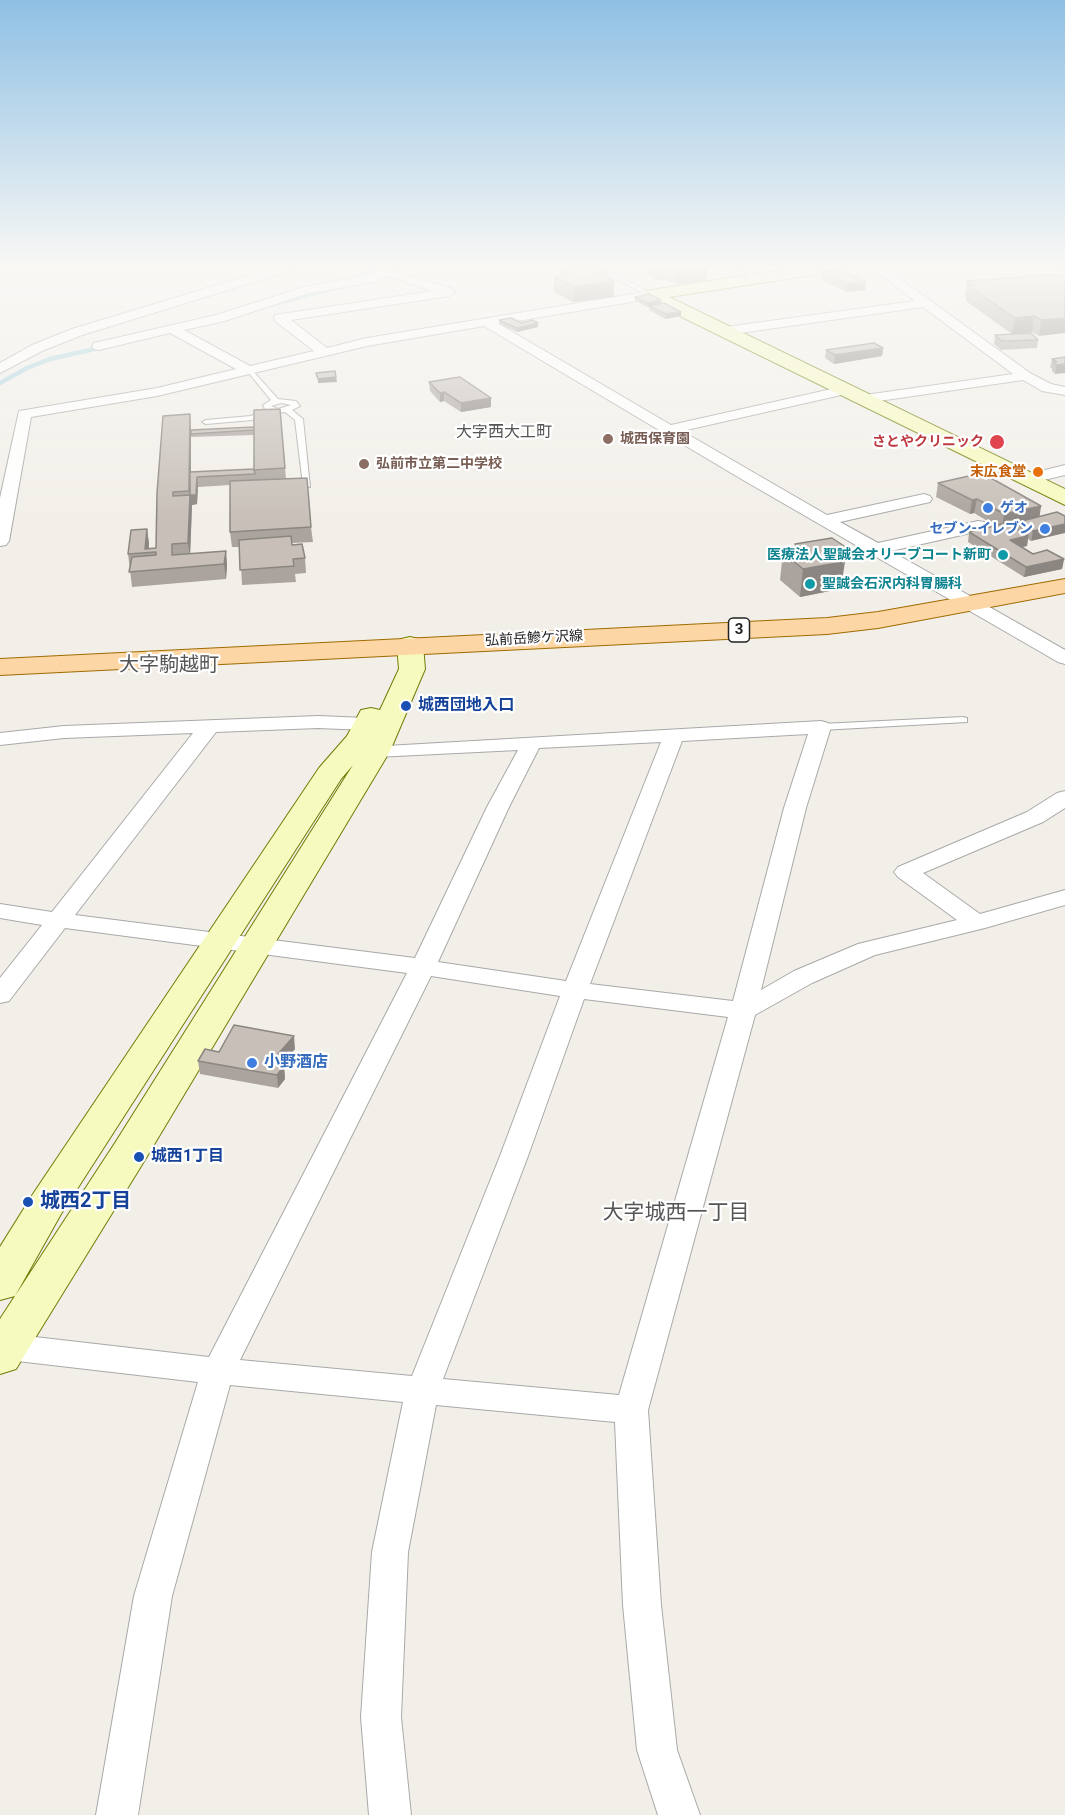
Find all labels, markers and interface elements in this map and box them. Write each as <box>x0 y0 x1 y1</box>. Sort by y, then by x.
district label: 大字西大工町 <box>456 423 552 443</box>
place label: 城西保育園 <box>620 431 690 447</box>
marker: 城西保育園 <box>601 432 615 446</box>
marker: さとやクリニック <box>988 433 1006 451</box>
place label: さとやクリニック <box>872 434 984 450</box>
place label: 弘前市立第二中学校 <box>376 456 502 472</box>
marker: 弘前市立第二中学校 <box>357 457 371 471</box>
place label: 末広食堂 <box>970 464 1026 480</box>
marker: 末広食堂 <box>1031 465 1045 479</box>
place label: ゲオ <box>1000 500 1028 516</box>
marker: ゲオ <box>981 501 995 515</box>
place label: セブン-イレブン <box>929 521 1033 537</box>
marker: セブン-イレブン <box>1038 522 1052 536</box>
place label: 医療法人聖誠会オリーブコート新町 <box>767 547 991 563</box>
marker: 医療法人聖誠会オリーブコート新町 <box>996 548 1010 562</box>
place label: 聖誠会石沢内科胃腸科 <box>822 576 962 592</box>
marker: 聖誠会石沢内科胃腸科 <box>803 577 817 591</box>
road number: 3 <box>728 618 750 642</box>
street label: 弘前岳鰺ケ沢線 <box>485 628 583 650</box>
district label: 大字駒越町 <box>119 654 219 678</box>
place label: 城西団地入口 <box>418 696 514 716</box>
marker: 城西団地入口 <box>399 699 413 713</box>
place label: 小野酒店 <box>264 1053 328 1073</box>
marker: 小野酒店 <box>245 1056 259 1070</box>
place label: 城西1丁目 <box>151 1147 224 1167</box>
marker: 城西1丁目 <box>132 1150 146 1164</box>
place label: 城西2丁目 <box>40 1190 131 1214</box>
marker: 城西2丁目 <box>21 1195 35 1209</box>
district label: 大字城西一丁目 <box>603 1201 749 1227</box>

